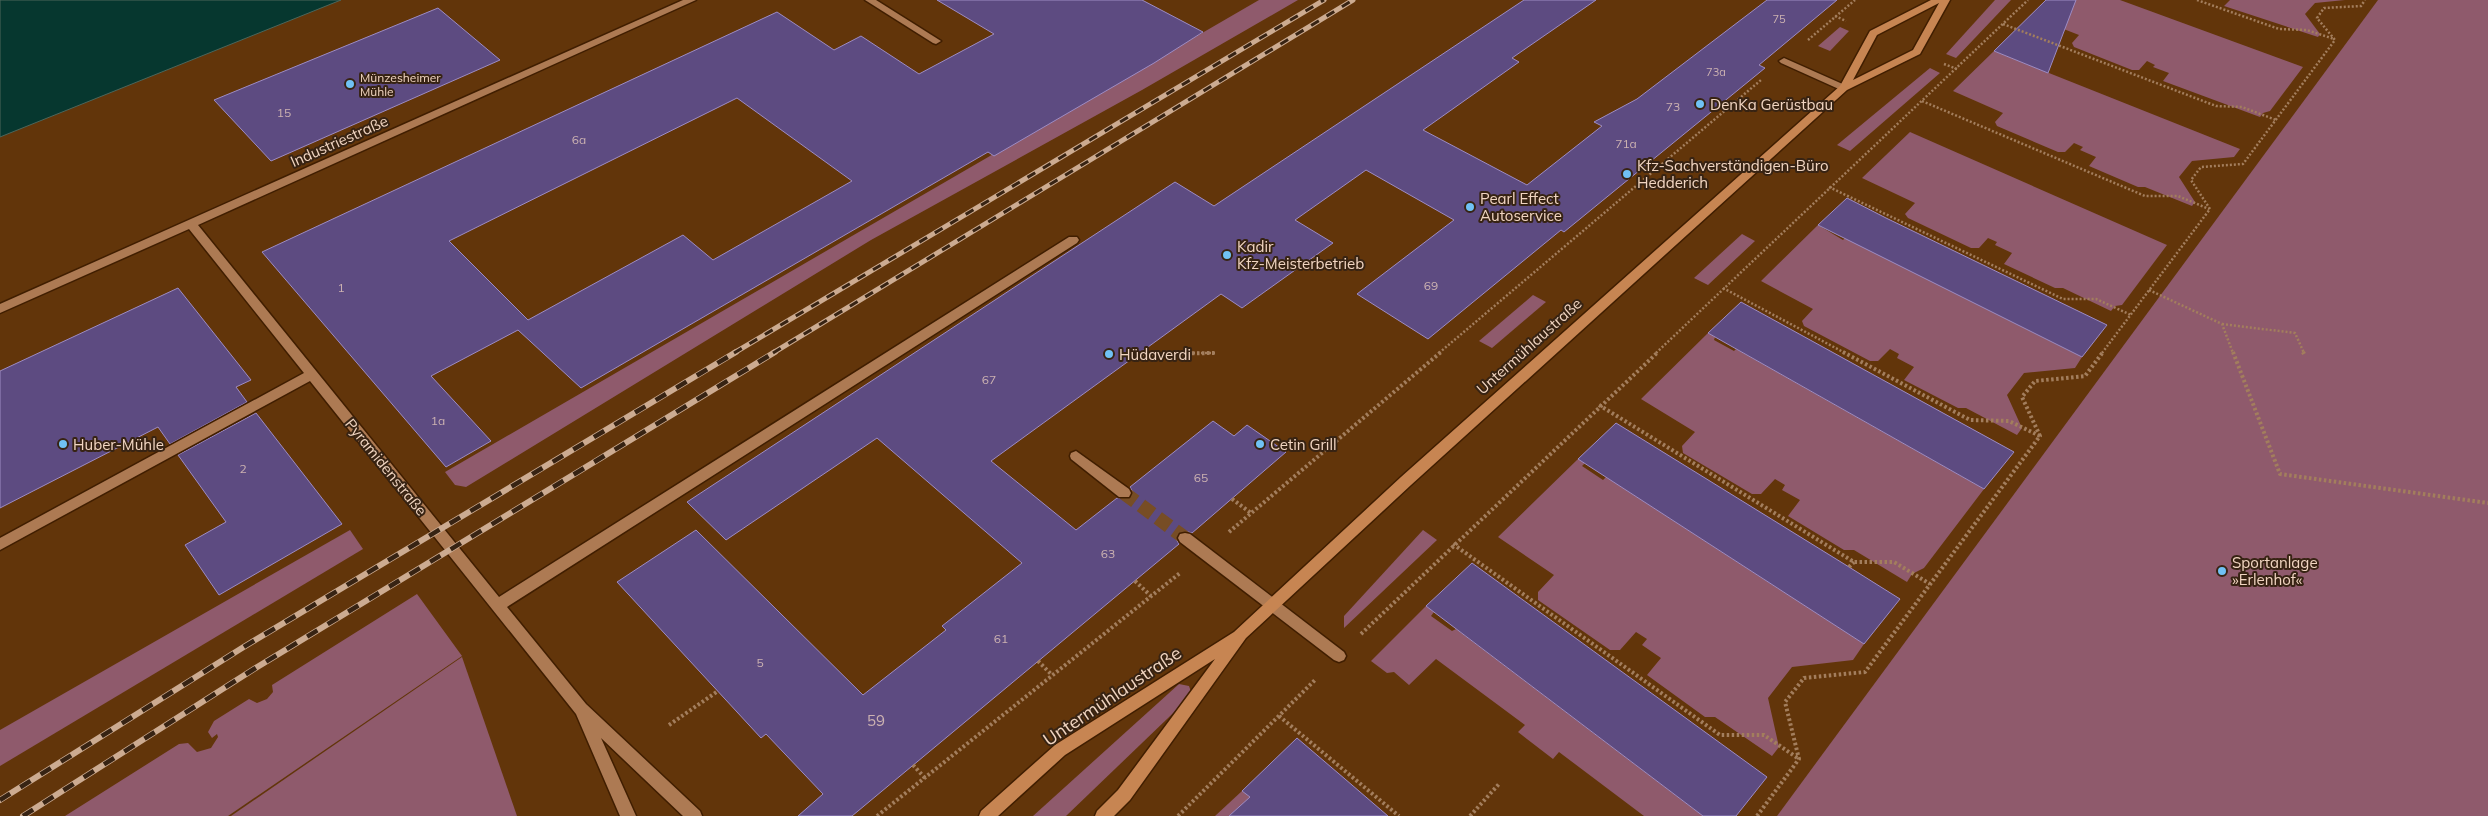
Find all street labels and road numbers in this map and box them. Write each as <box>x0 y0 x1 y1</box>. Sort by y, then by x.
street label: Industriestraße <box>287 111 391 171</box>
street label: Untermühlaustraße <box>1472 294 1586 398</box>
street label: Pyramidenstraße <box>341 415 431 519</box>
street label: Untermühlaustraße <box>1038 641 1186 751</box>

